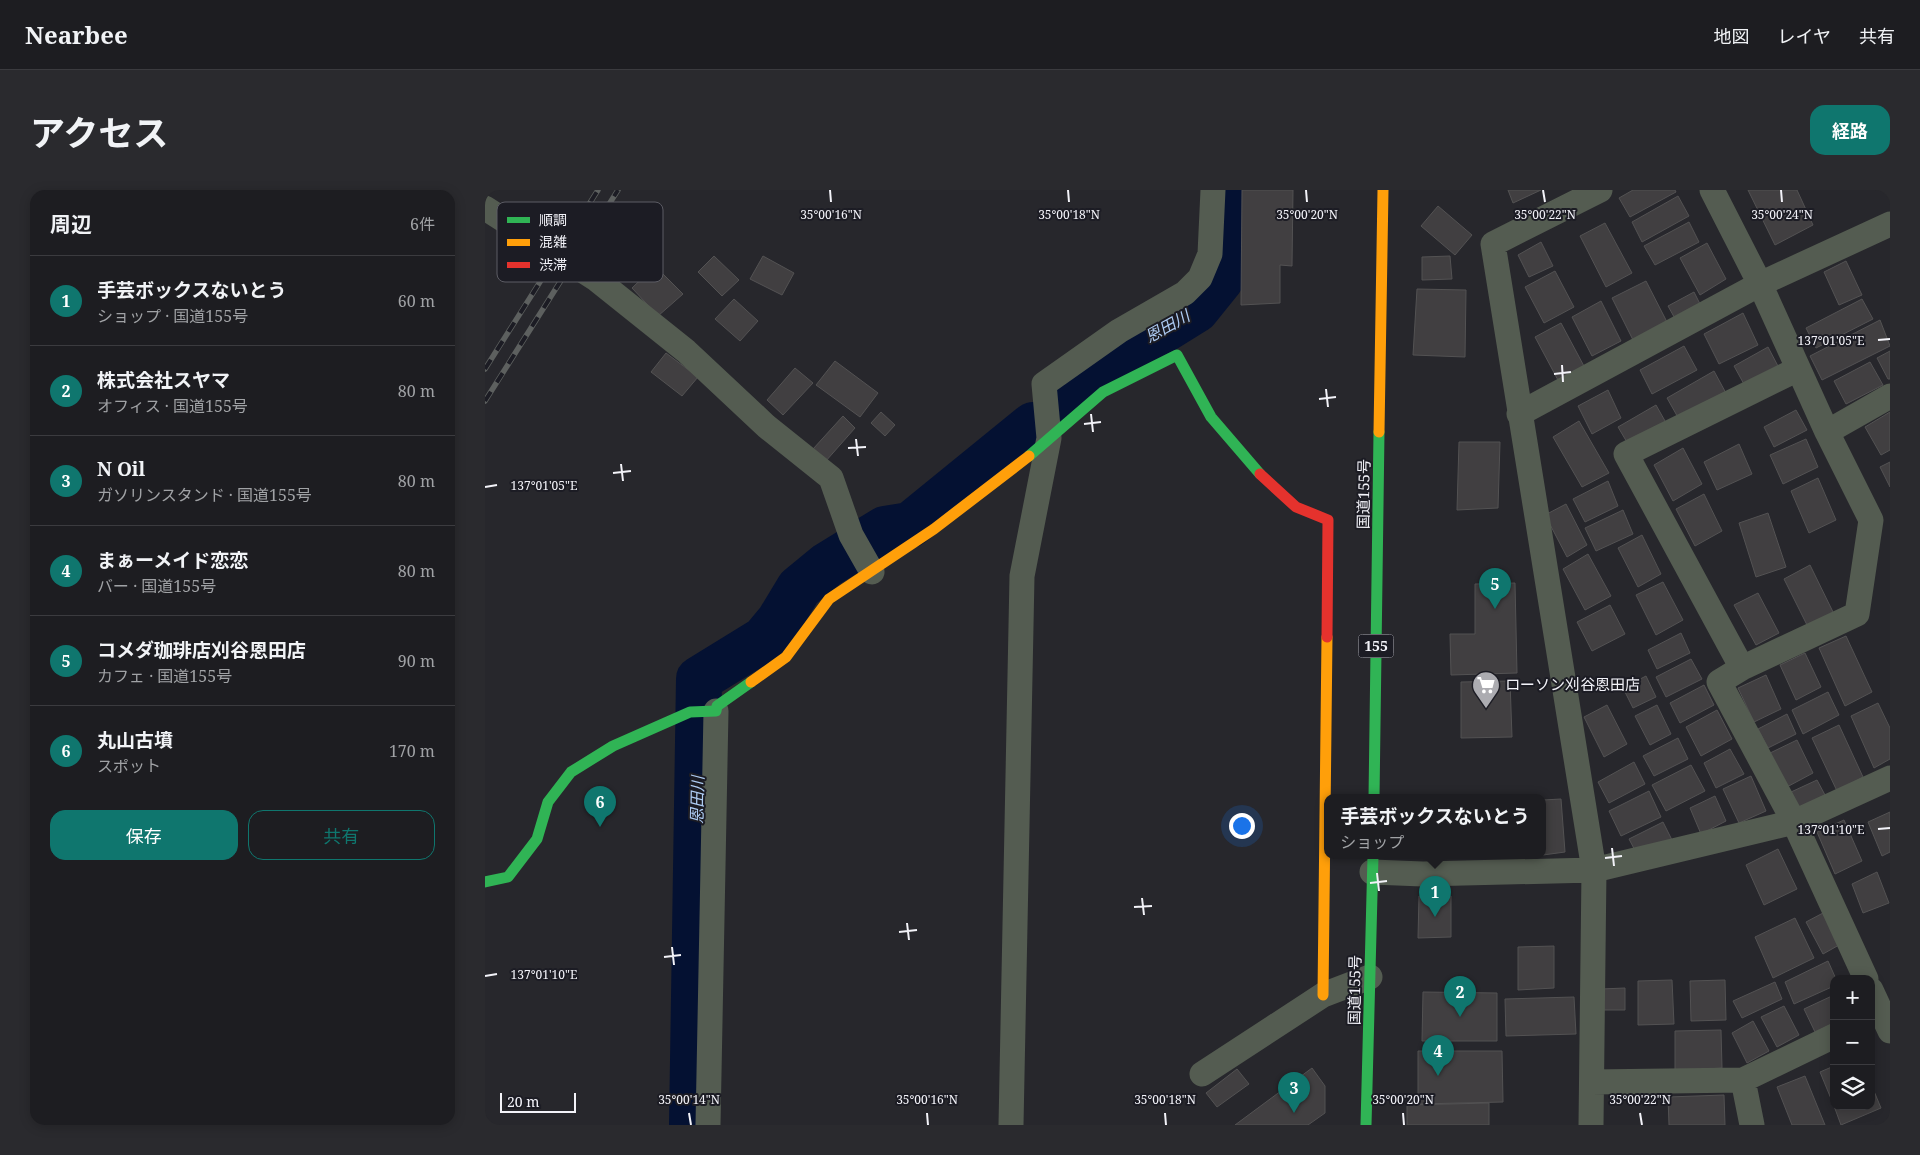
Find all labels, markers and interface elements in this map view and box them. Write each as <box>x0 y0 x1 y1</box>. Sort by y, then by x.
text: Nearbee <box>25 18 128 51</box>
text: 地図 <box>1714 24 1750 48</box>
text: レイヤ <box>1778 24 1831 48</box>
text: 共有 <box>1859 24 1895 48</box>
button: 経路 <box>1810 105 1890 155</box>
text: アクセス <box>30 109 168 156</box>
legend <box>497 202 663 282</box>
text: 35°00'16"N <box>800 206 862 223</box>
text: 35°00'18"N <box>1038 206 1100 223</box>
text: 35°00'20"N <box>1276 206 1338 223</box>
text: 35°00'22"N <box>1514 206 1576 223</box>
text: 35°00'24"N <box>1751 206 1813 223</box>
text: 周辺 <box>50 210 92 238</box>
text: 順調 <box>539 210 567 229</box>
text: 6件 <box>410 213 435 235</box>
text: 混雑 <box>539 232 567 251</box>
text: 渋滞 <box>539 255 567 274</box>
text: 手芸ボックスないとう <box>97 277 286 303</box>
text: 1 <box>61 290 71 312</box>
text: 60 m <box>398 290 435 312</box>
water label: 恩田川 <box>1141 304 1195 347</box>
text: ショップ · 国道155号 <box>97 305 248 327</box>
text: 137°01'05"E <box>1798 332 1864 349</box>
text: 株式会社スヤマ <box>97 367 230 393</box>
text: 2 <box>61 380 71 402</box>
text: 80 m <box>398 380 435 402</box>
text: オフィス · 国道155号 <box>97 395 248 417</box>
text: N Oil <box>97 456 145 482</box>
street label: 国道155号 <box>1352 459 1374 529</box>
text: 3 <box>61 470 71 492</box>
text: 80 m <box>398 470 435 492</box>
text: 137°01'05"E <box>511 477 577 494</box>
text: ガソリンスタンド · 国道155号 <box>97 484 312 506</box>
text: まぁーメイド恋恋 <box>97 547 248 573</box>
text: 4 <box>61 560 71 582</box>
text: 80 m <box>398 560 435 582</box>
pin: 5 <box>1479 568 1511 609</box>
text: バー · 国道155号 <box>97 575 216 597</box>
road number: 155 <box>1359 634 1393 658</box>
text: コメダ珈琲店刈谷恩田店 <box>97 637 306 663</box>
text: 5 <box>61 650 71 672</box>
text: 90 m <box>398 650 435 672</box>
text: カフェ · 国道155号 <box>97 665 232 687</box>
supermarket icon: ローソン刈谷恩田店 <box>1471 670 1501 709</box>
place label: ローソン刈谷恩田店 <box>1505 674 1640 694</box>
text: 丸山古墳 <box>97 727 173 753</box>
text: 6 <box>61 740 71 762</box>
text: 170 m <box>389 740 435 762</box>
text: スポット <box>97 755 161 777</box>
water label: 恩田川 <box>686 774 708 824</box>
pin: 6 <box>584 786 616 827</box>
popup <box>1324 794 1546 859</box>
text: 手芸ボックスないとう <box>1340 803 1530 829</box>
button: 保存 <box>50 810 238 860</box>
button: 共有 <box>248 810 435 860</box>
your location <box>1229 813 1255 839</box>
text: 137°01'10"E <box>1798 821 1864 838</box>
text: ショップ <box>1340 831 1404 853</box>
pin: 1 <box>1419 876 1451 917</box>
street label: 国道155号 <box>1343 955 1365 1025</box>
text: 137°01'10"E <box>511 966 577 983</box>
map controls <box>1830 975 1875 1110</box>
button: + <box>1830 975 1875 1020</box>
pin: 2 <box>1444 976 1476 1017</box>
button: − <box>1830 1020 1875 1065</box>
pin: 4 <box>1422 1035 1454 1076</box>
button: layers <box>1830 1065 1875 1110</box>
pin: 3 <box>1278 1072 1310 1113</box>
scale bar <box>500 1090 576 1113</box>
text: 35°00'14"N <box>658 1091 720 1108</box>
text: 35°00'16"N <box>896 1091 958 1108</box>
text: 35°00'18"N <box>1134 1091 1196 1108</box>
text: 35°00'20"N <box>1372 1091 1434 1108</box>
text: 35°00'22"N <box>1609 1091 1671 1108</box>
text: 20 m <box>507 1092 540 1111</box>

